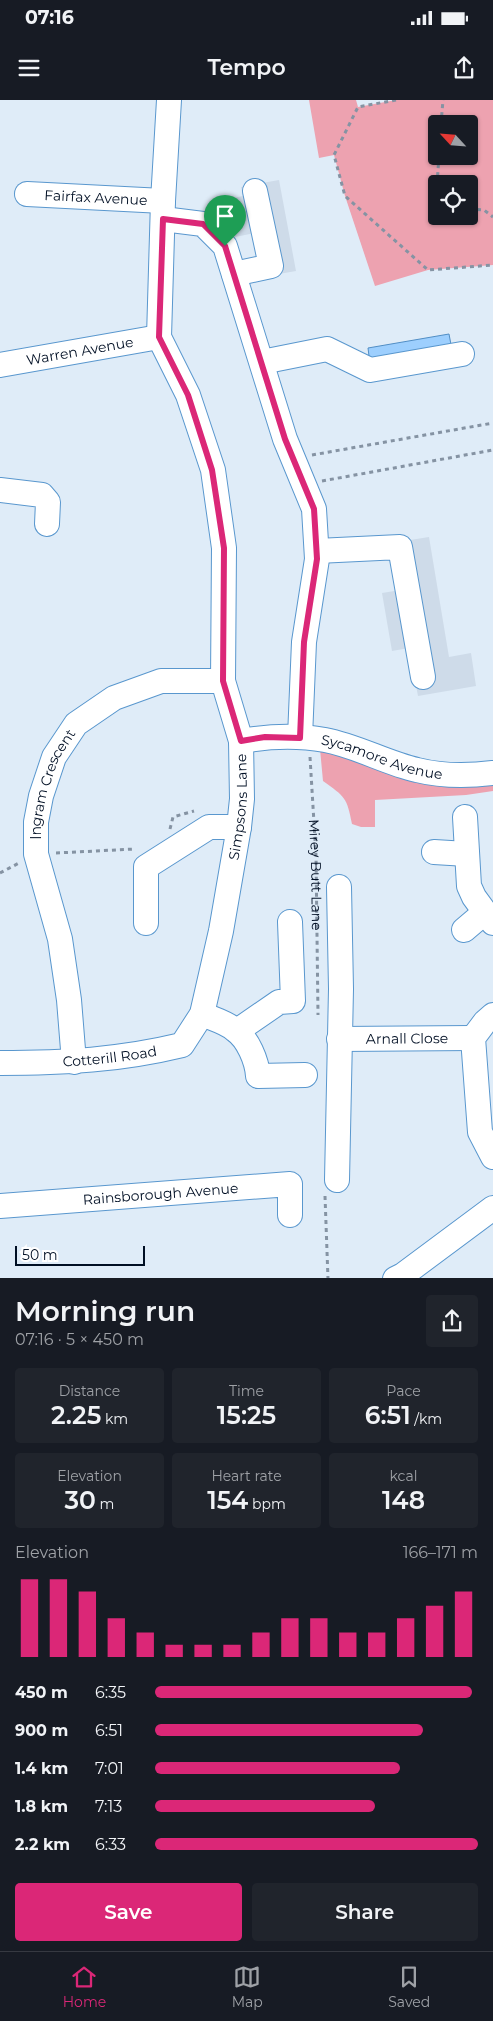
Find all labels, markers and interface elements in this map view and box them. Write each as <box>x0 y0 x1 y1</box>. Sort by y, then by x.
text: 07:16 <box>25 6 74 29</box>
icon: menu <box>15 54 43 82</box>
text: Tempo <box>207 54 286 81</box>
icon: share <box>450 54 478 82</box>
north arrow <box>428 115 478 165</box>
map controls <box>428 115 478 225</box>
button: locate <box>428 175 478 225</box>
street label: Fairfax Avenue <box>44 186 148 209</box>
pin <box>204 195 246 246</box>
icon: arrive <box>211 202 239 230</box>
street label: Warren Avenue <box>25 333 135 369</box>
street label: Ingram Crescent <box>26 725 79 840</box>
street label: Sycamore Avenue <box>320 730 443 783</box>
street label: Simpsons Lane <box>224 754 251 861</box>
street label: Mirey Butt Lane <box>305 819 326 931</box>
street label: Arnall Close <box>366 1029 448 1048</box>
street label: Cotterill Road <box>62 1042 158 1071</box>
street label: Rainsborough Avenue <box>82 1179 239 1209</box>
scale bar <box>15 1244 145 1267</box>
text: 50 m <box>22 1246 58 1264</box>
text: Morning run <box>15 1294 195 1328</box>
button: share <box>426 1295 478 1347</box>
text: 07:16 · 5 × 450 m <box>15 1330 144 1349</box>
text: Distance <box>59 1382 120 1400</box>
text: Time <box>229 1382 264 1400</box>
text: Pace <box>386 1382 421 1400</box>
text: 2.25 <box>51 1400 101 1430</box>
text: 15:25 <box>217 1400 276 1430</box>
text: 6:51 <box>365 1400 411 1430</box>
text: km <box>101 1410 128 1428</box>
text: /km <box>411 1410 442 1428</box>
text: Elevation <box>57 1467 122 1485</box>
text: Heart rate <box>211 1467 282 1485</box>
text: kcal <box>390 1467 417 1485</box>
text: 30 <box>65 1485 96 1515</box>
text: 154 <box>207 1485 248 1515</box>
text: 148 <box>382 1485 425 1515</box>
text: m <box>96 1495 114 1513</box>
text: bpm <box>248 1495 286 1513</box>
text: Elevation <box>15 1543 89 1562</box>
text: 166–171 m <box>403 1543 478 1562</box>
text: 450 m <box>15 1683 68 1702</box>
text: 6:35 <box>95 1683 126 1702</box>
text: 900 m <box>15 1721 68 1740</box>
text: 6:51 <box>95 1721 123 1740</box>
text: 1.4 km <box>15 1759 68 1778</box>
text: 7:01 <box>95 1759 124 1778</box>
text: 1.8 km <box>15 1797 68 1816</box>
text: 7:13 <box>95 1797 122 1816</box>
text: 2.2 km <box>15 1835 70 1854</box>
text: 6:33 <box>95 1835 126 1854</box>
button: Save <box>15 1883 242 1941</box>
button: Share <box>252 1883 478 1941</box>
tab: Home <box>63 1963 106 2011</box>
tab: Map <box>232 1963 263 2011</box>
tab: Saved <box>388 1963 430 2011</box>

